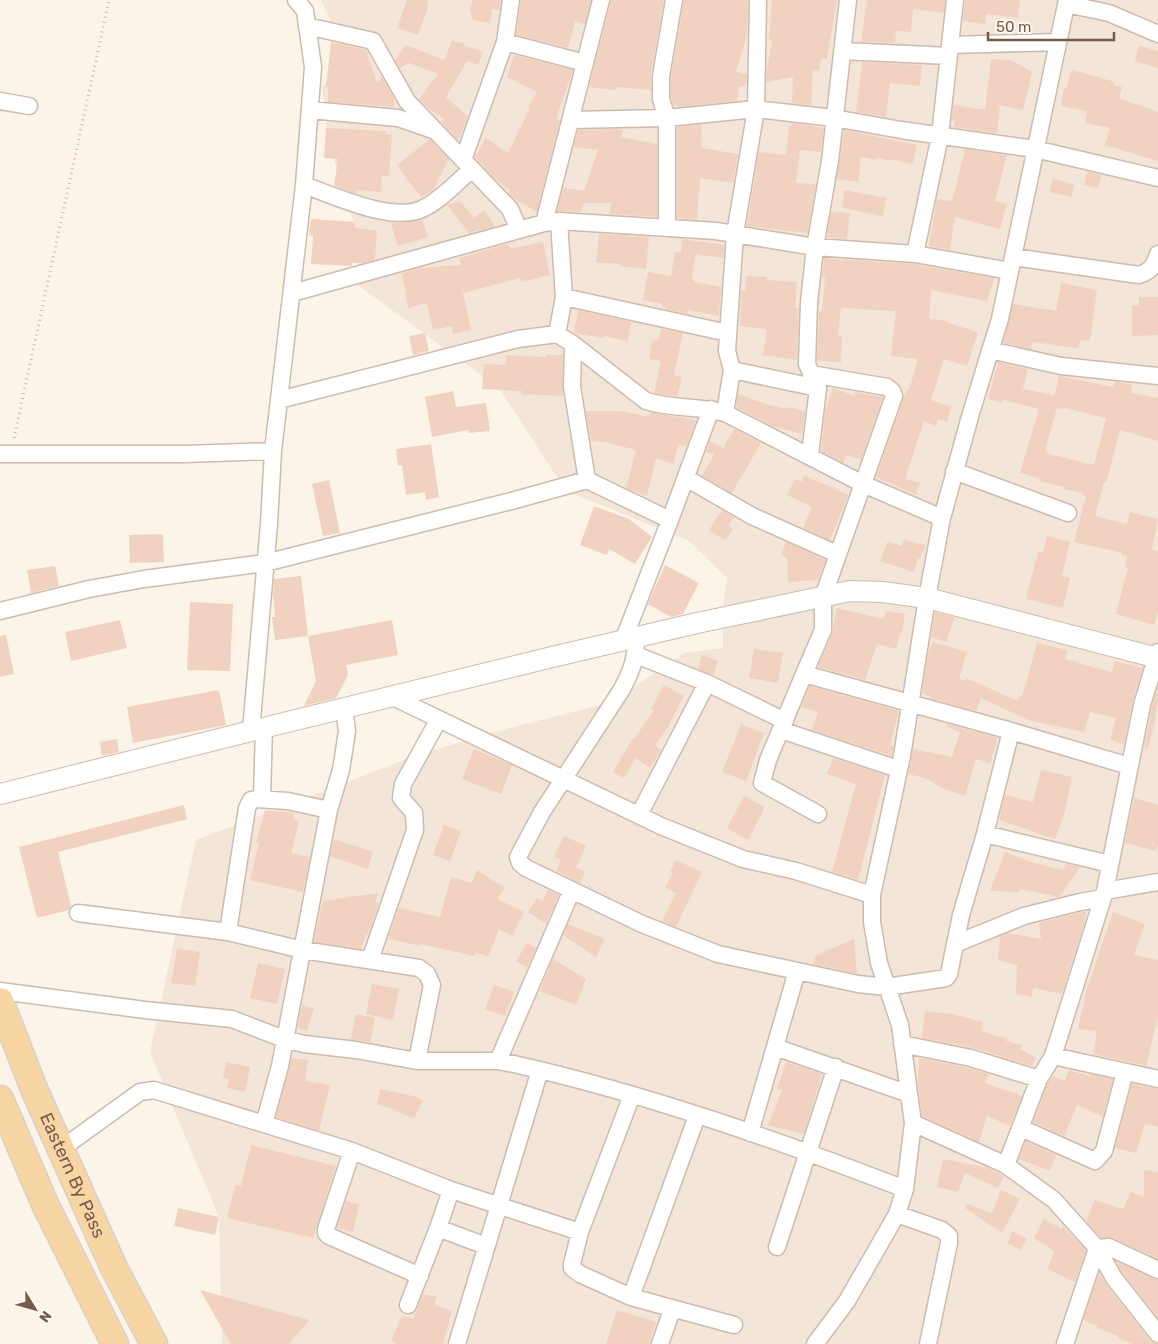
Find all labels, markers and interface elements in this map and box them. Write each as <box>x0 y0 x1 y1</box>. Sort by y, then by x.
scale bar <box>988 10 1114 42</box>
text: 50 m <box>996 18 1031 36</box>
street label: Eastern By Pass <box>35 1109 110 1242</box>
north arrow <box>10 1284 60 1334</box>
text: N <box>35 1307 55 1326</box>

